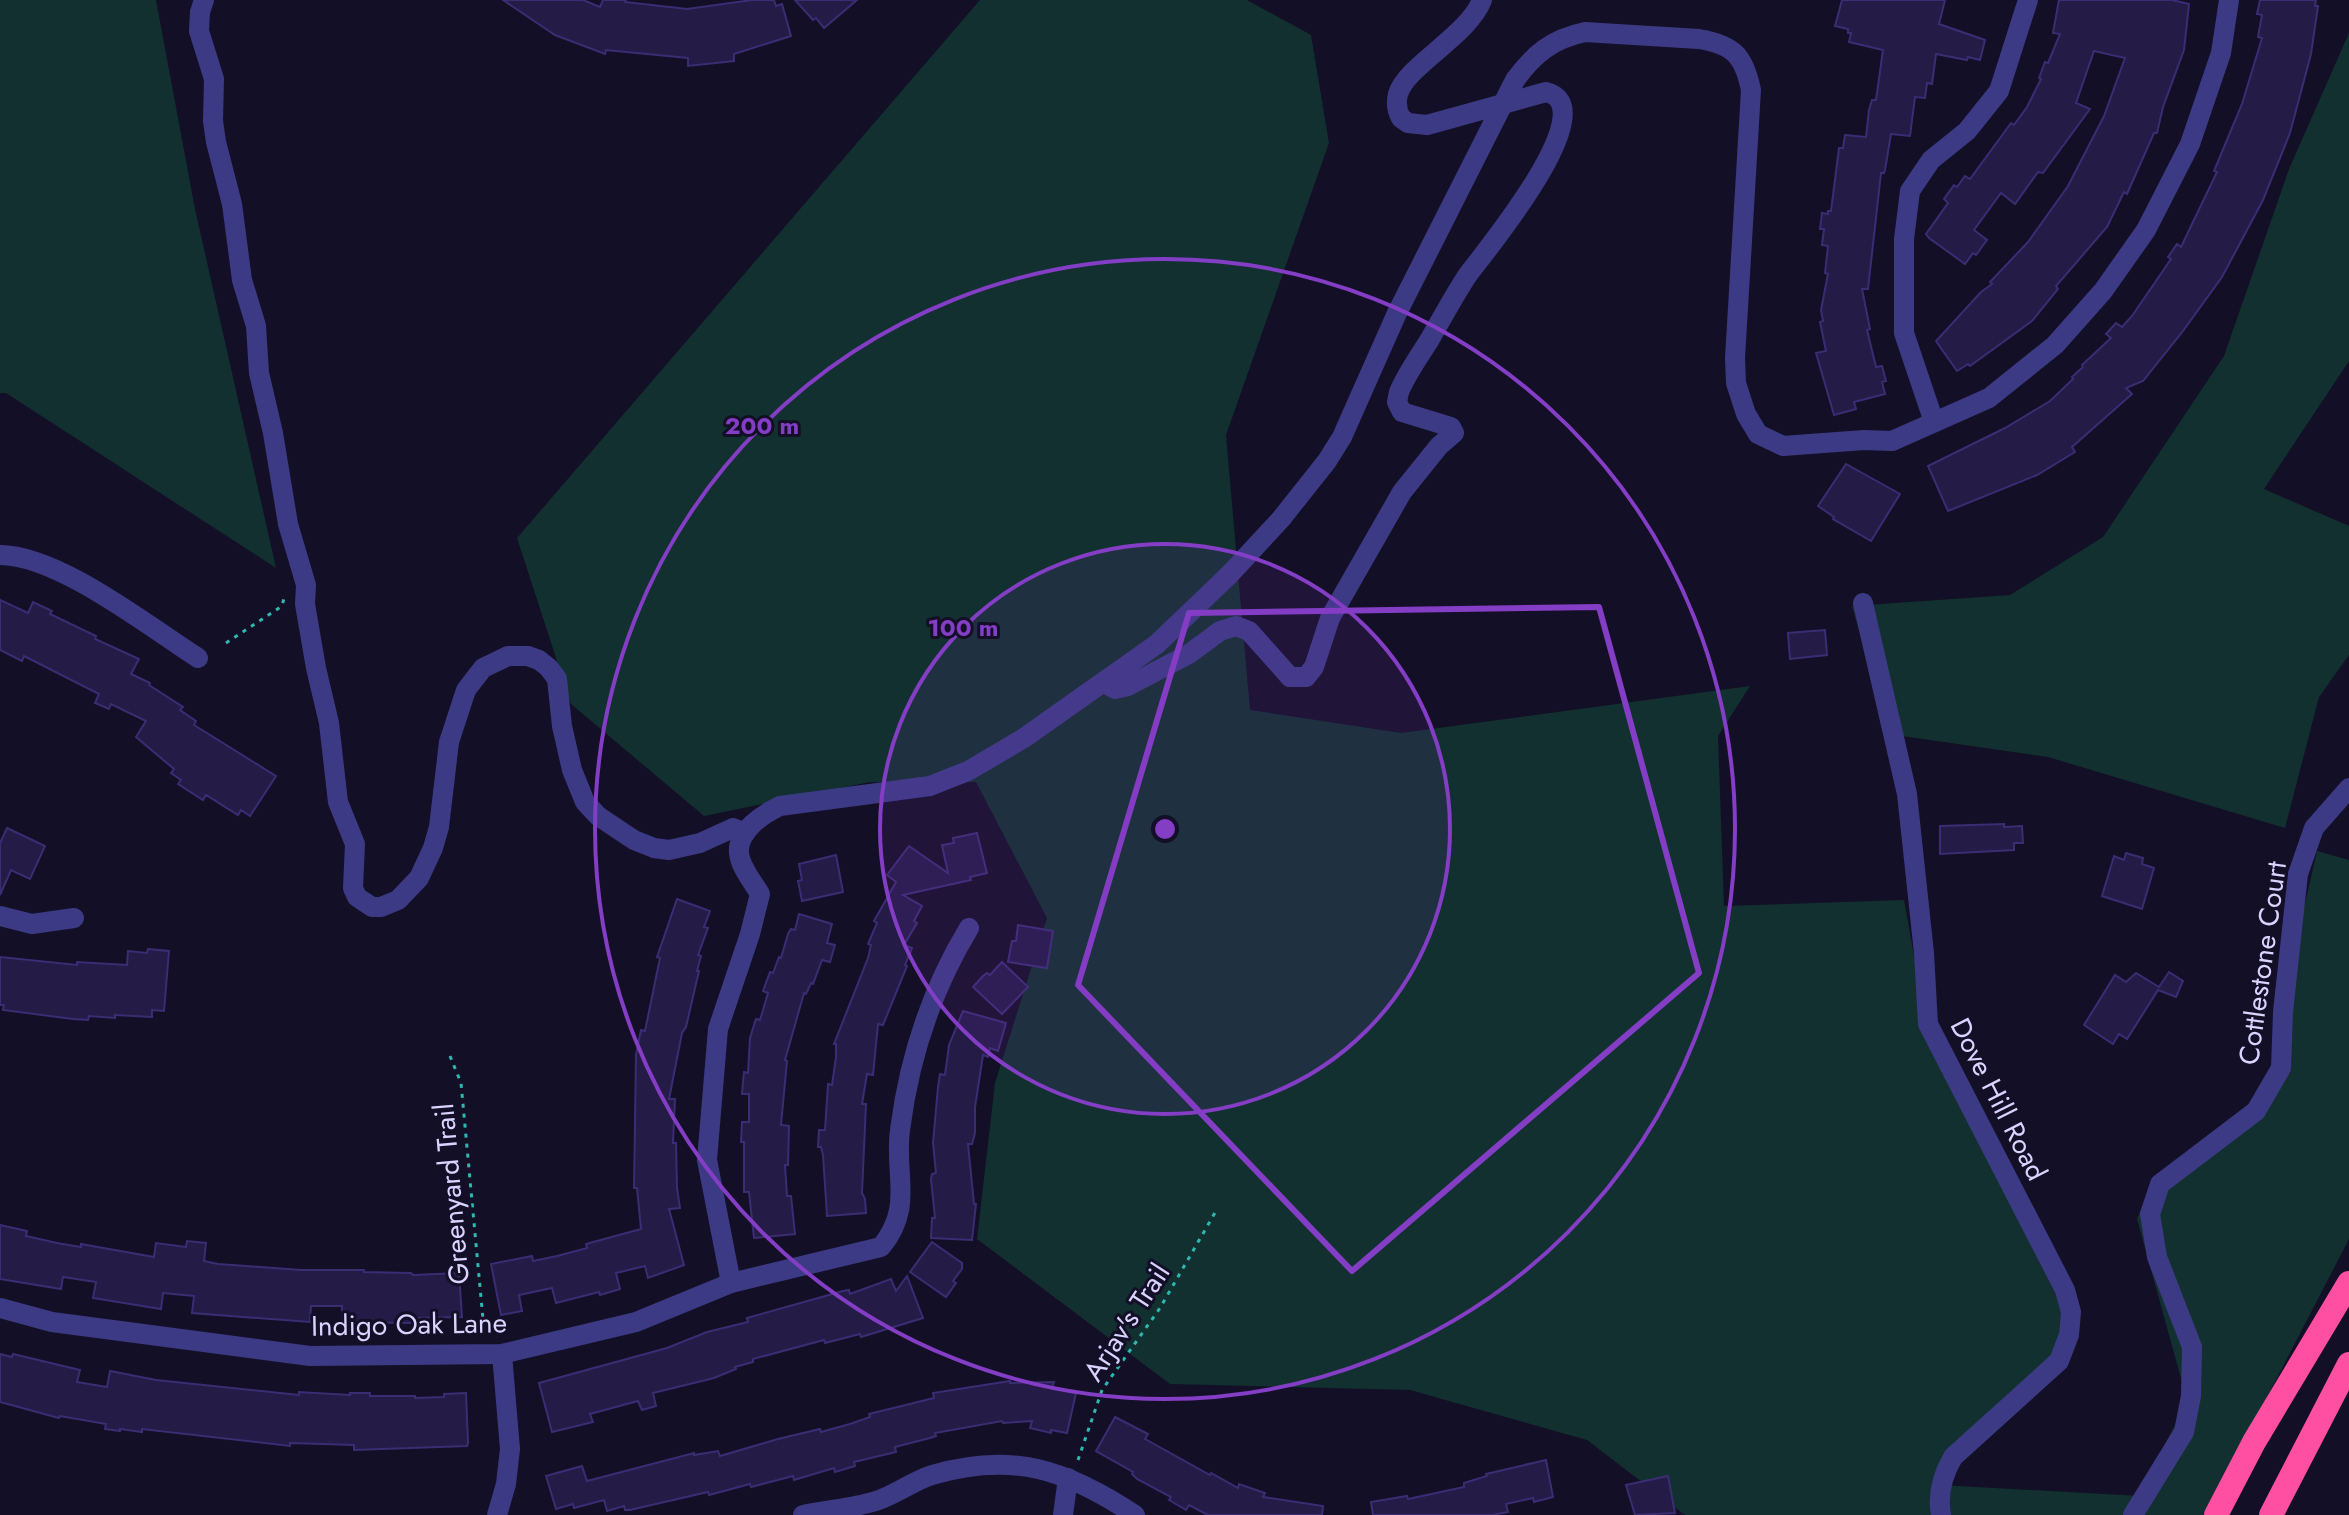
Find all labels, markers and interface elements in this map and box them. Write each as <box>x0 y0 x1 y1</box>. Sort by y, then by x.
text: 200 m <box>725 408 799 443</box>
text: 100 m <box>928 610 998 645</box>
centre of rings <box>1151 815 1179 843</box>
street label: Cottlestone Court <box>2228 858 2297 1067</box>
street label: Dove Hill Road <box>1940 1011 2057 1188</box>
street label: Greenyard Trail <box>423 1102 480 1286</box>
street label: Arjav's Trail <box>1073 1255 1180 1389</box>
street label: Indigo Oak Lane <box>311 1302 507 1347</box>

